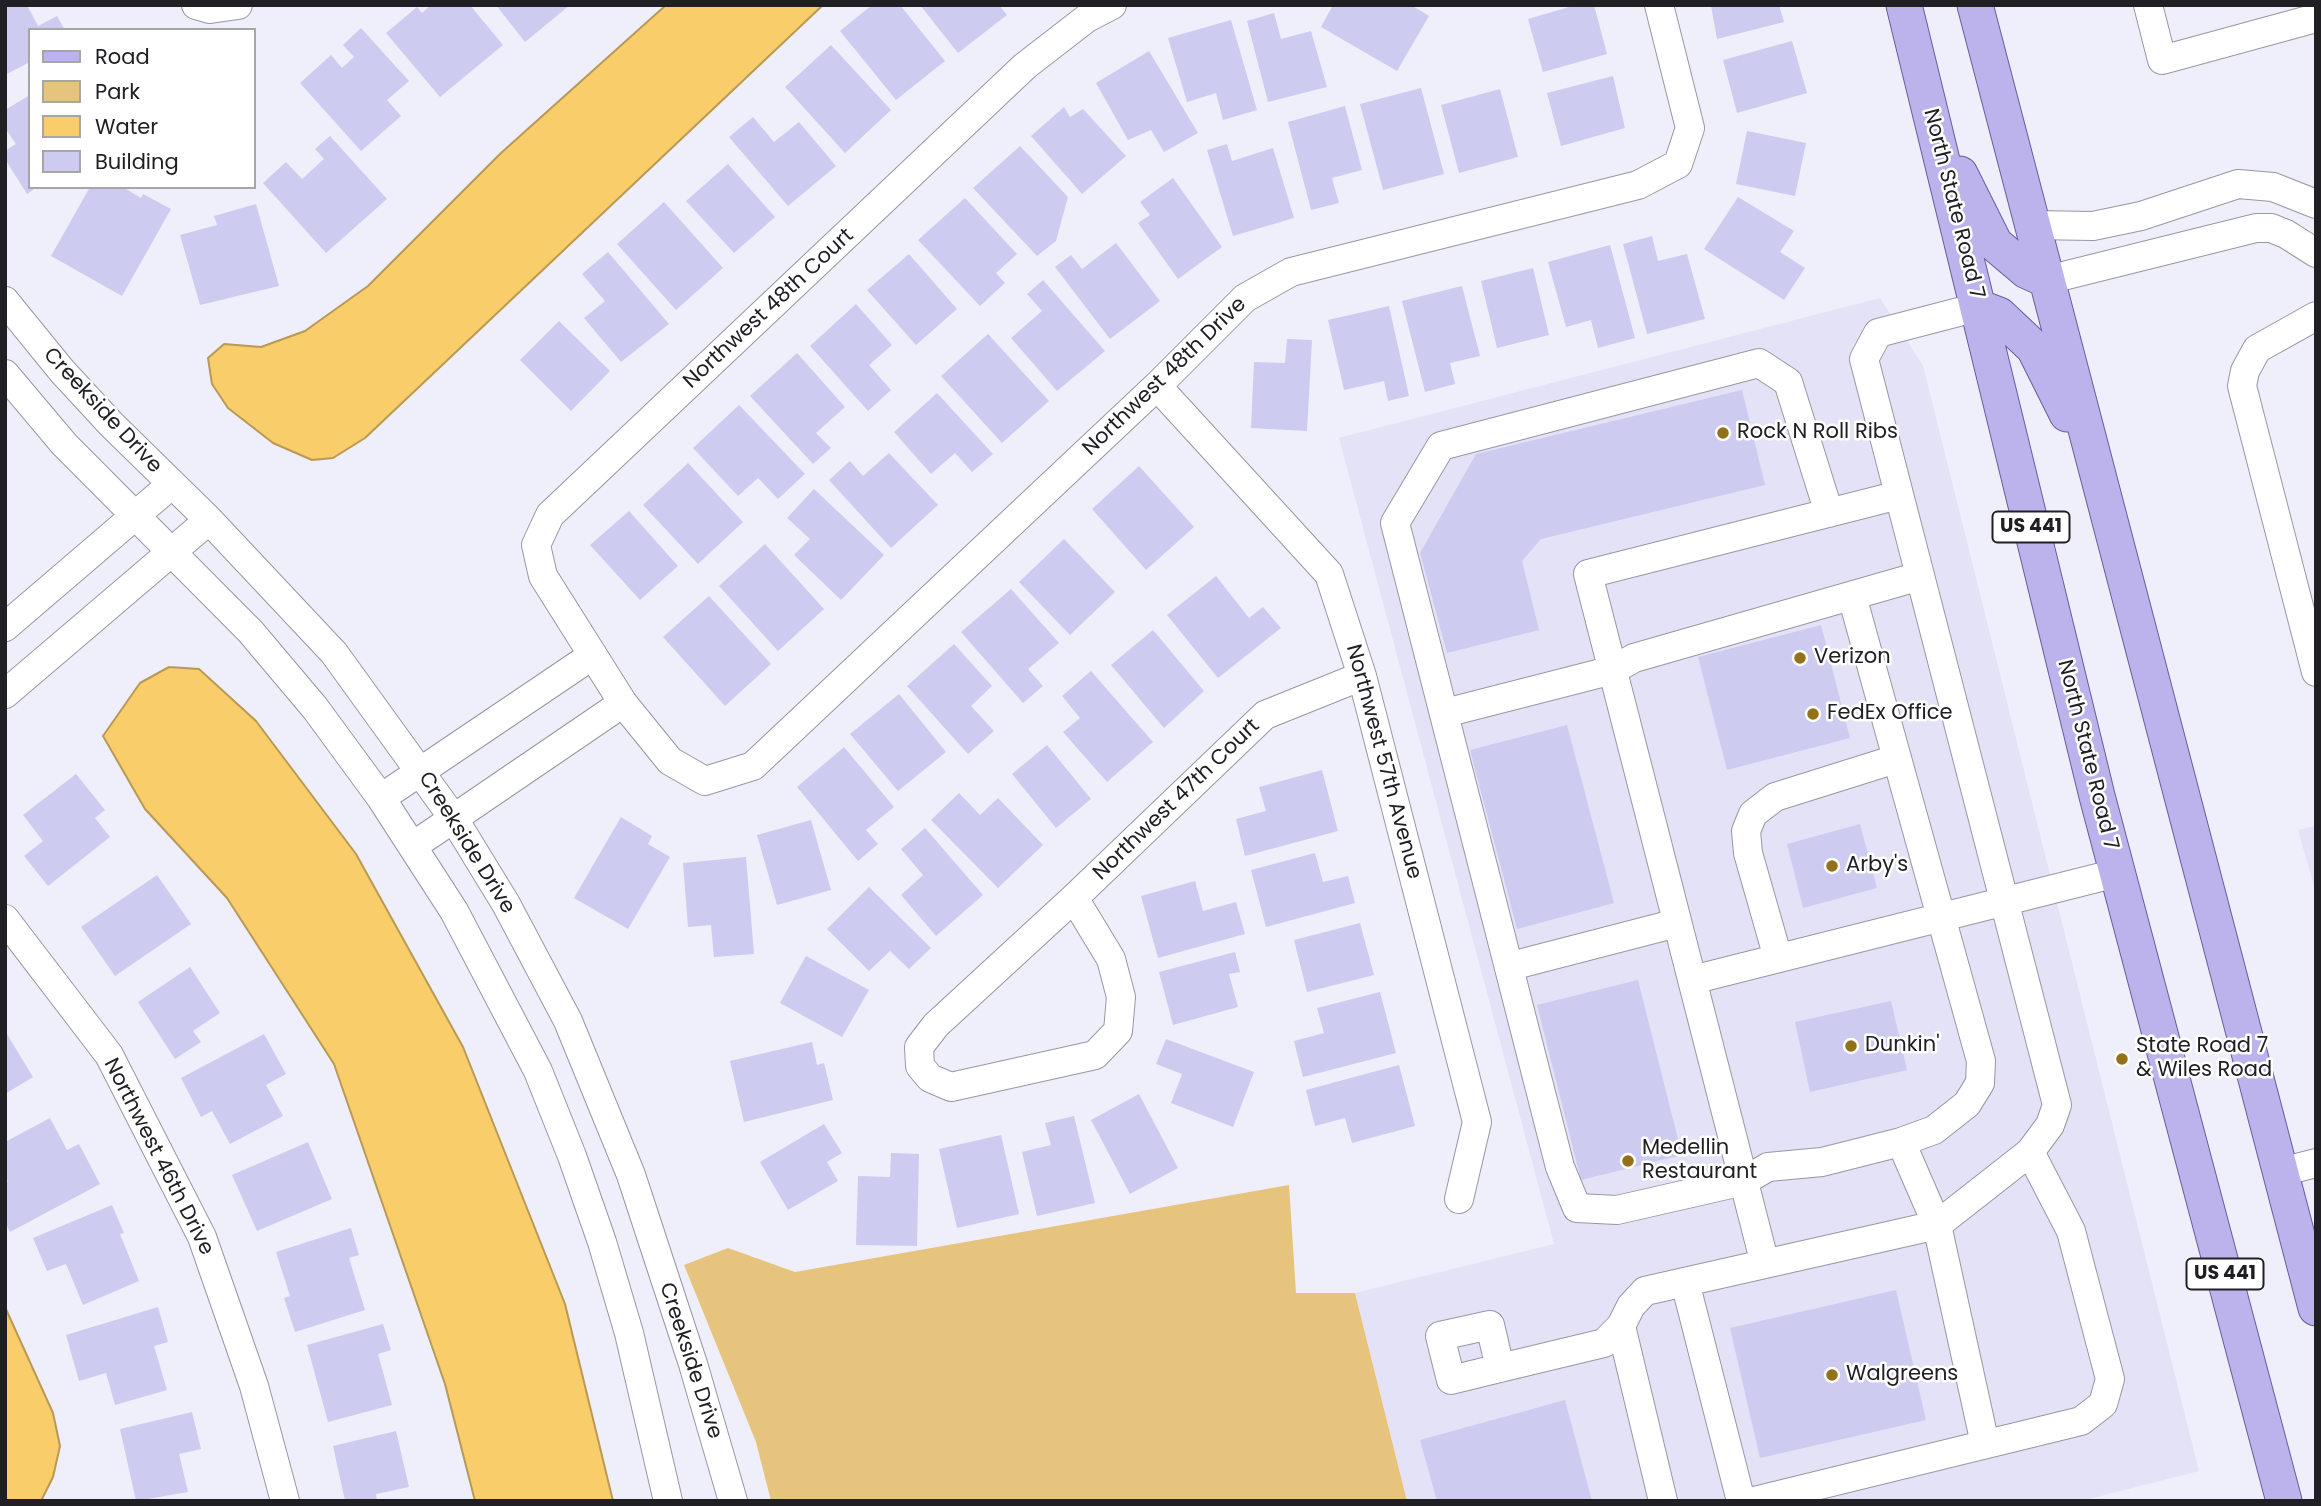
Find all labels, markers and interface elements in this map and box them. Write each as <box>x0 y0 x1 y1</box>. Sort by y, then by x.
legend <box>28 28 256 189</box>
text: Road <box>95 42 150 71</box>
text: Park <box>95 77 140 106</box>
street label: North State Road 7 <box>1917 106 1989 302</box>
text: Water <box>95 112 158 141</box>
text: Building <box>95 147 179 176</box>
street label: Northwest 48th Court <box>679 224 859 394</box>
street label: Northwest 48th Drive <box>1078 292 1252 462</box>
street label: Creekside Drive <box>37 343 167 479</box>
place label: Rock N Roll Ribs <box>1737 420 1898 446</box>
marker: Rock N Roll Ribs <box>1715 425 1731 441</box>
road number: US 441 <box>1993 512 2070 542</box>
street label: Northwest 57th Avenue <box>1340 642 1426 882</box>
place label: Verizon <box>1814 645 1891 671</box>
marker: Verizon <box>1792 650 1808 666</box>
street label: North State Road 7 <box>2051 657 2123 853</box>
place label: FedEx Office <box>1827 701 1952 727</box>
marker: FedEx Office <box>1805 706 1821 722</box>
street label: Northwest 47th Court <box>1089 714 1265 886</box>
street label: Creekside Drive <box>412 767 520 919</box>
place label: Arby's <box>1846 853 1908 879</box>
marker: Arby's <box>1824 858 1840 874</box>
place label: Dunkin' <box>1865 1033 1939 1059</box>
place label: State Road 7 & Wiles Road <box>2136 1034 2272 1084</box>
marker: Dunkin' <box>1843 1038 1859 1054</box>
marker: State Road 7 & Wiles Road <box>2114 1051 2130 1067</box>
street label: Northwest 46th Drive <box>97 1054 219 1260</box>
place label: Medellin Restaurant <box>1642 1136 1757 1186</box>
marker: Medellin Restaurant <box>1620 1153 1636 1169</box>
road number: US 441 <box>2186 1258 2264 1290</box>
street label: Creekside Drive <box>653 1280 727 1442</box>
place label: Walgreens <box>1846 1362 1958 1388</box>
marker: Walgreens <box>1824 1367 1840 1383</box>

